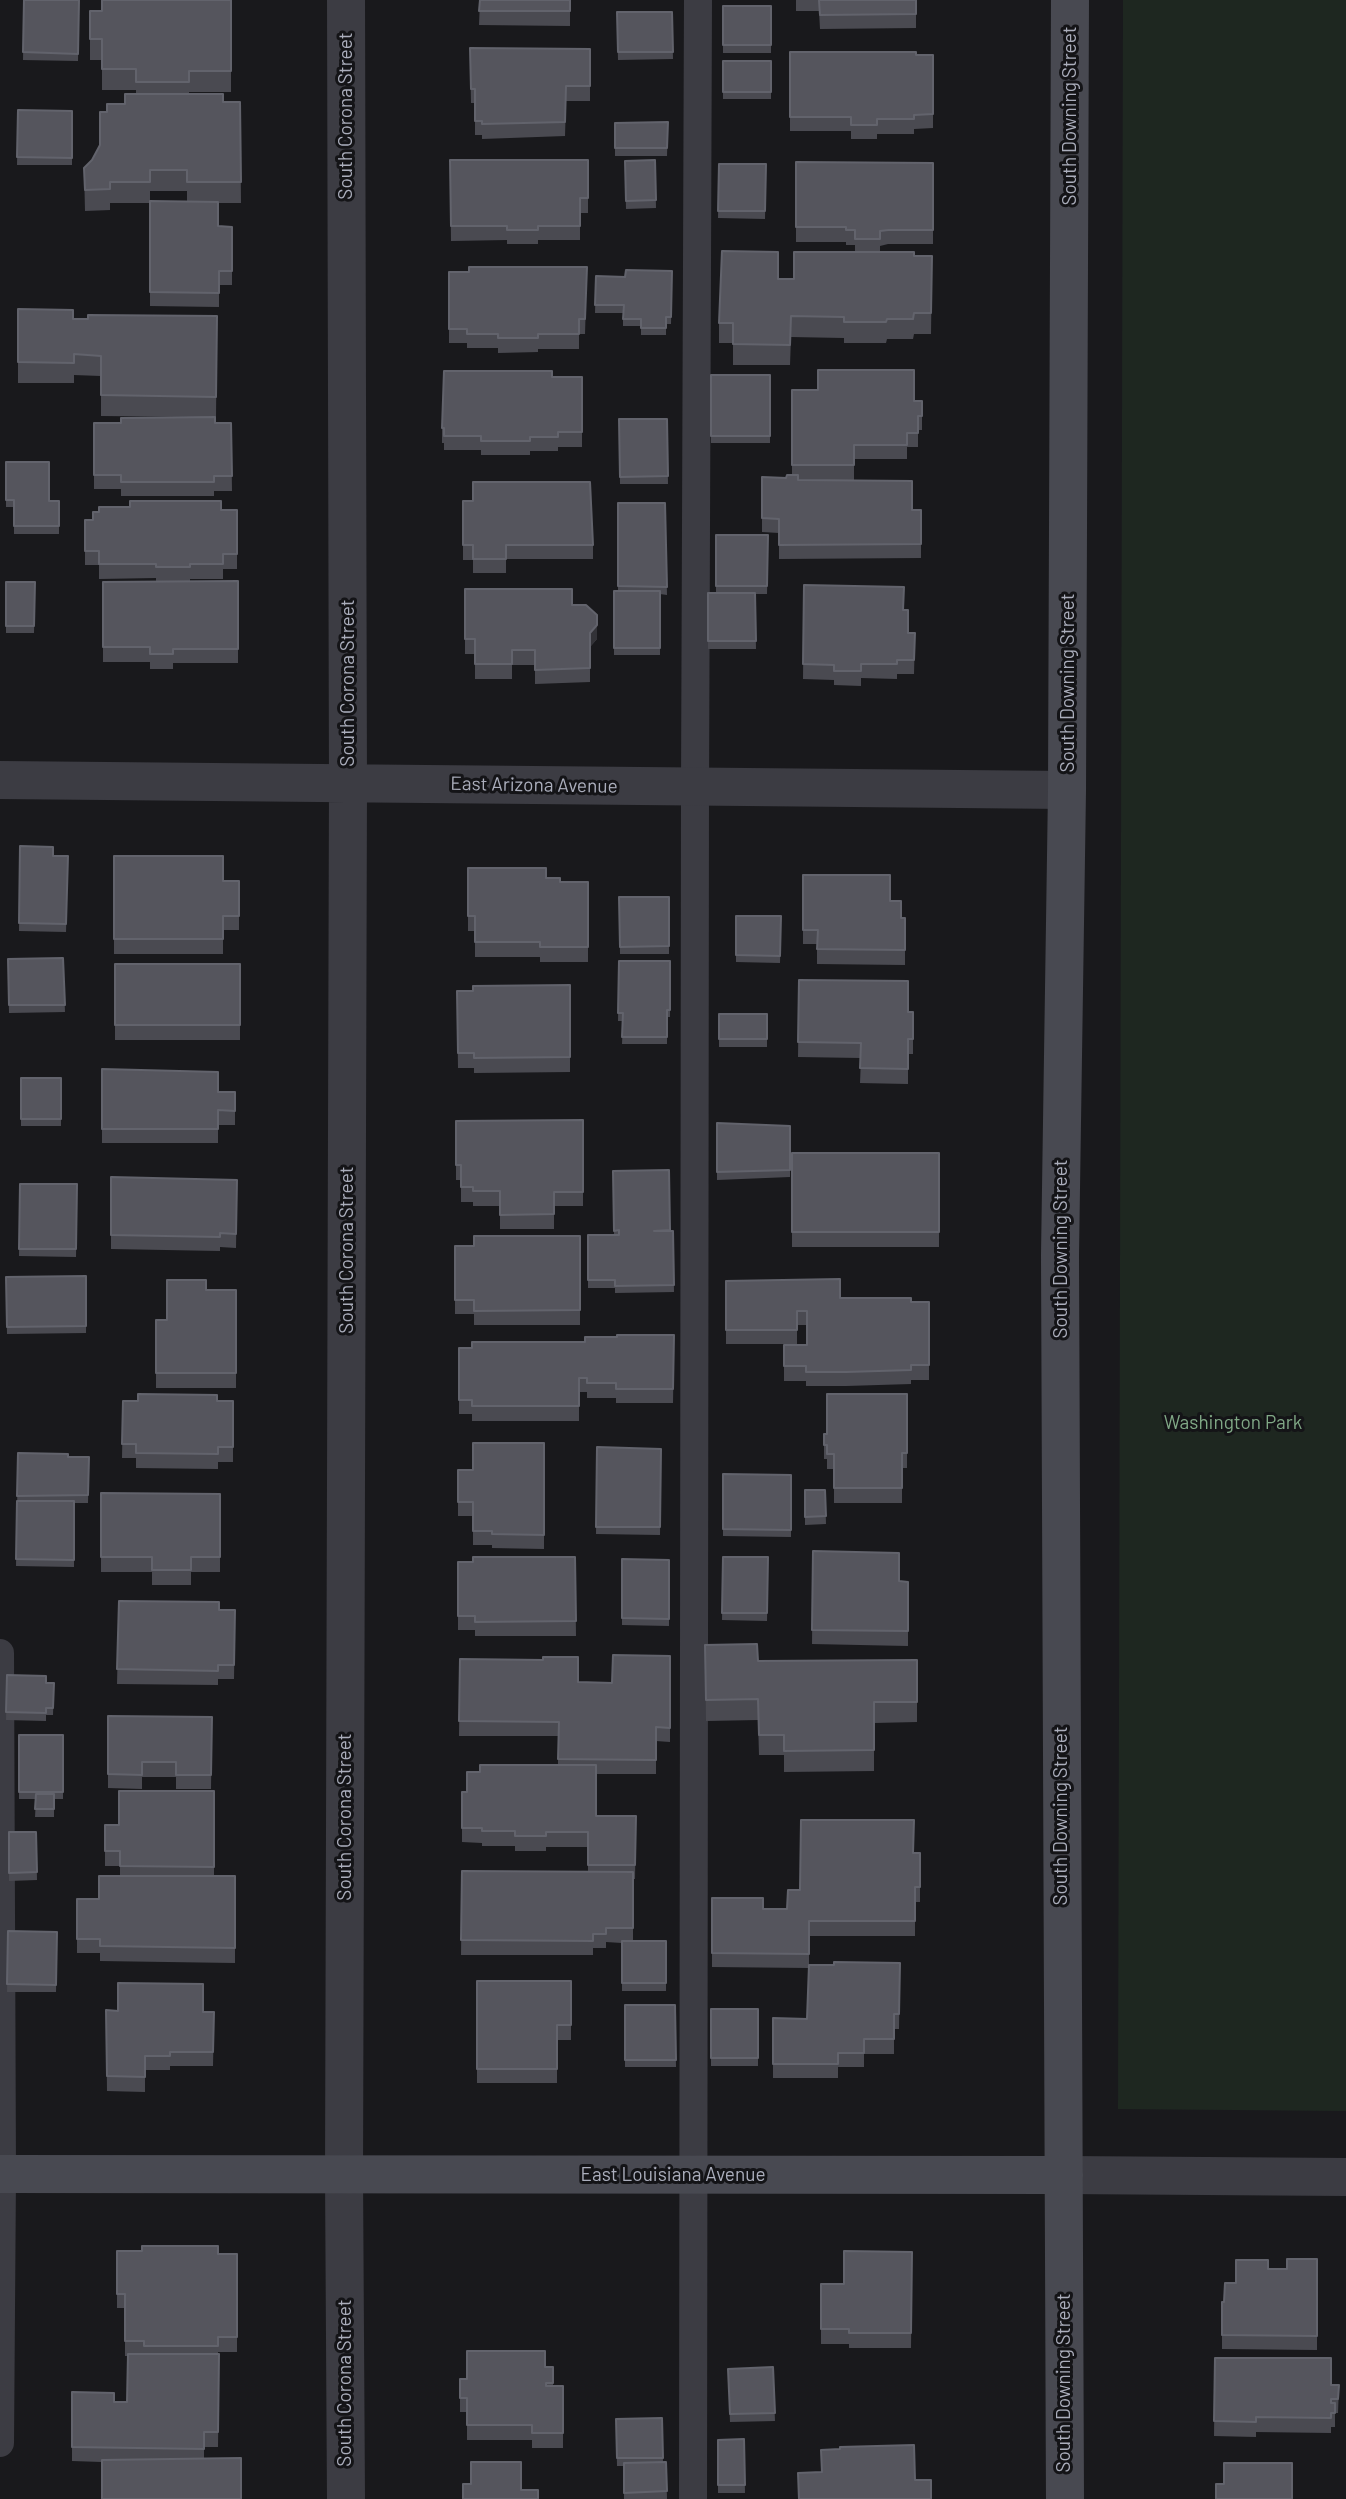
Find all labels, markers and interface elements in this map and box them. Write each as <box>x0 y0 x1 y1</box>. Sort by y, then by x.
street label: South Downing Street <box>1059 26 1081 206</box>
street label: South Corona Street <box>335 32 357 200</box>
street label: South Downing Street <box>1057 593 1079 773</box>
street label: South Corona Street <box>337 599 359 767</box>
street label: East Arizona Avenue <box>450 772 618 798</box>
street label: South Downing Street <box>1050 1159 1072 1339</box>
street label: South Corona Street <box>336 1166 358 1334</box>
park label: Washington Park <box>1164 1412 1302 1434</box>
street label: South Downing Street <box>1050 1726 1072 1906</box>
street label: South Corona Street <box>334 1733 356 1901</box>
street label: East Louisiana Avenue <box>580 2164 766 2186</box>
street label: South Downing Street <box>1053 2293 1075 2473</box>
street label: South Corona Street <box>334 2299 356 2467</box>

